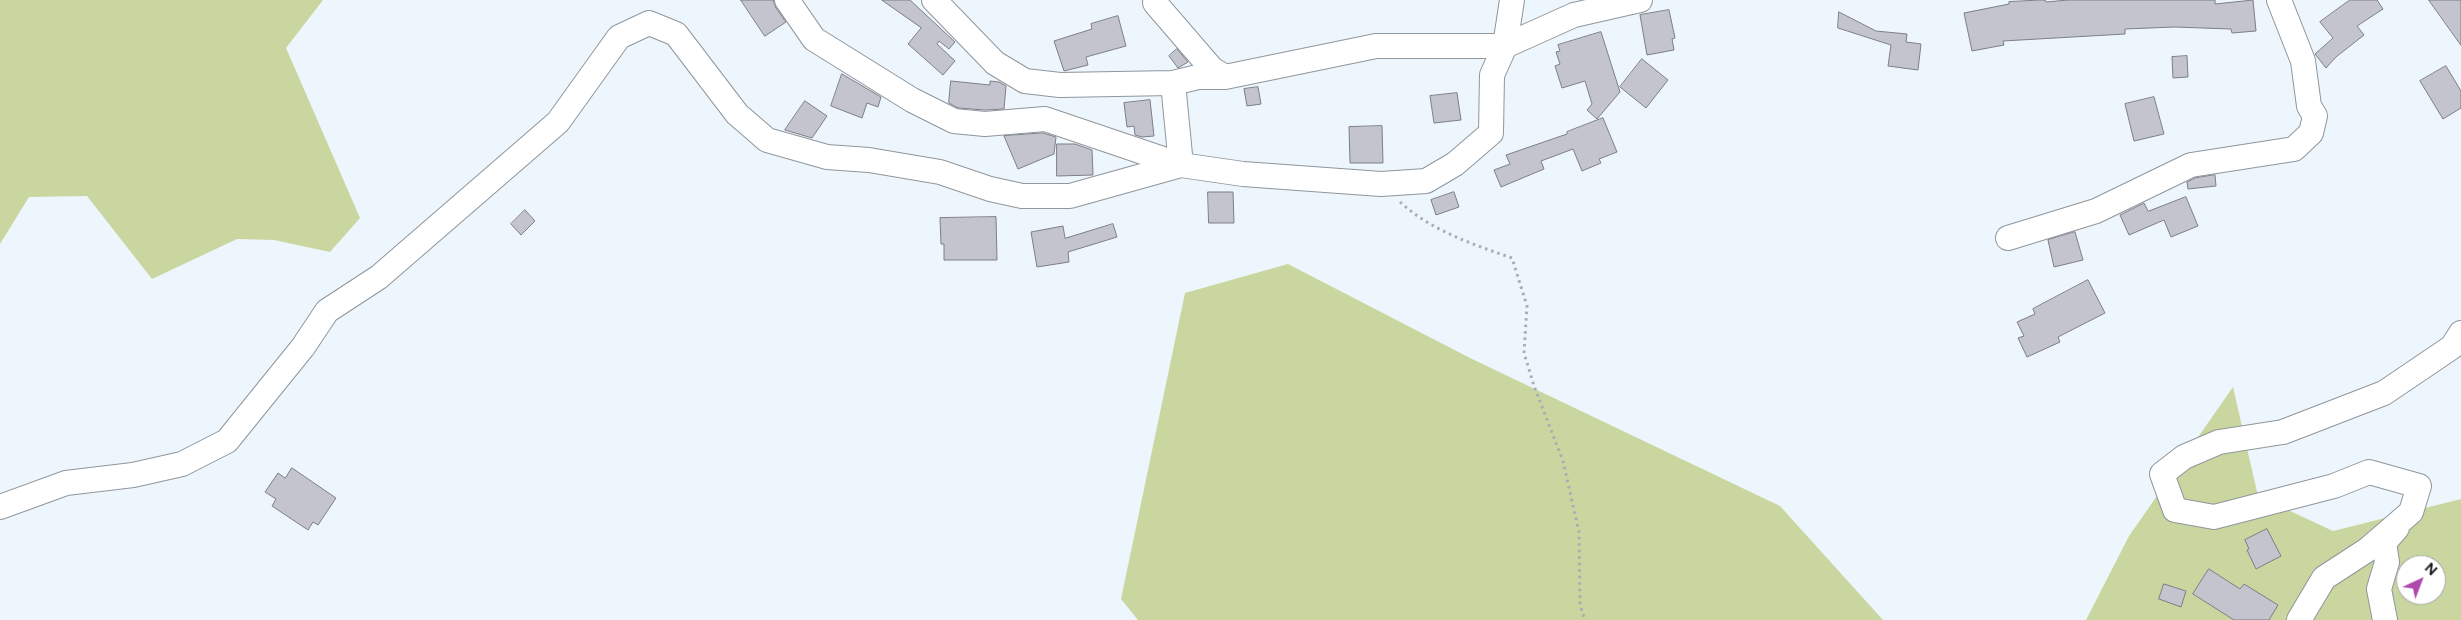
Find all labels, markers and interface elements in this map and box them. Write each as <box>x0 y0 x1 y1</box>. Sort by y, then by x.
north arrow <box>2396 555 2446 605</box>
text: N <box>2421 559 2441 579</box>

